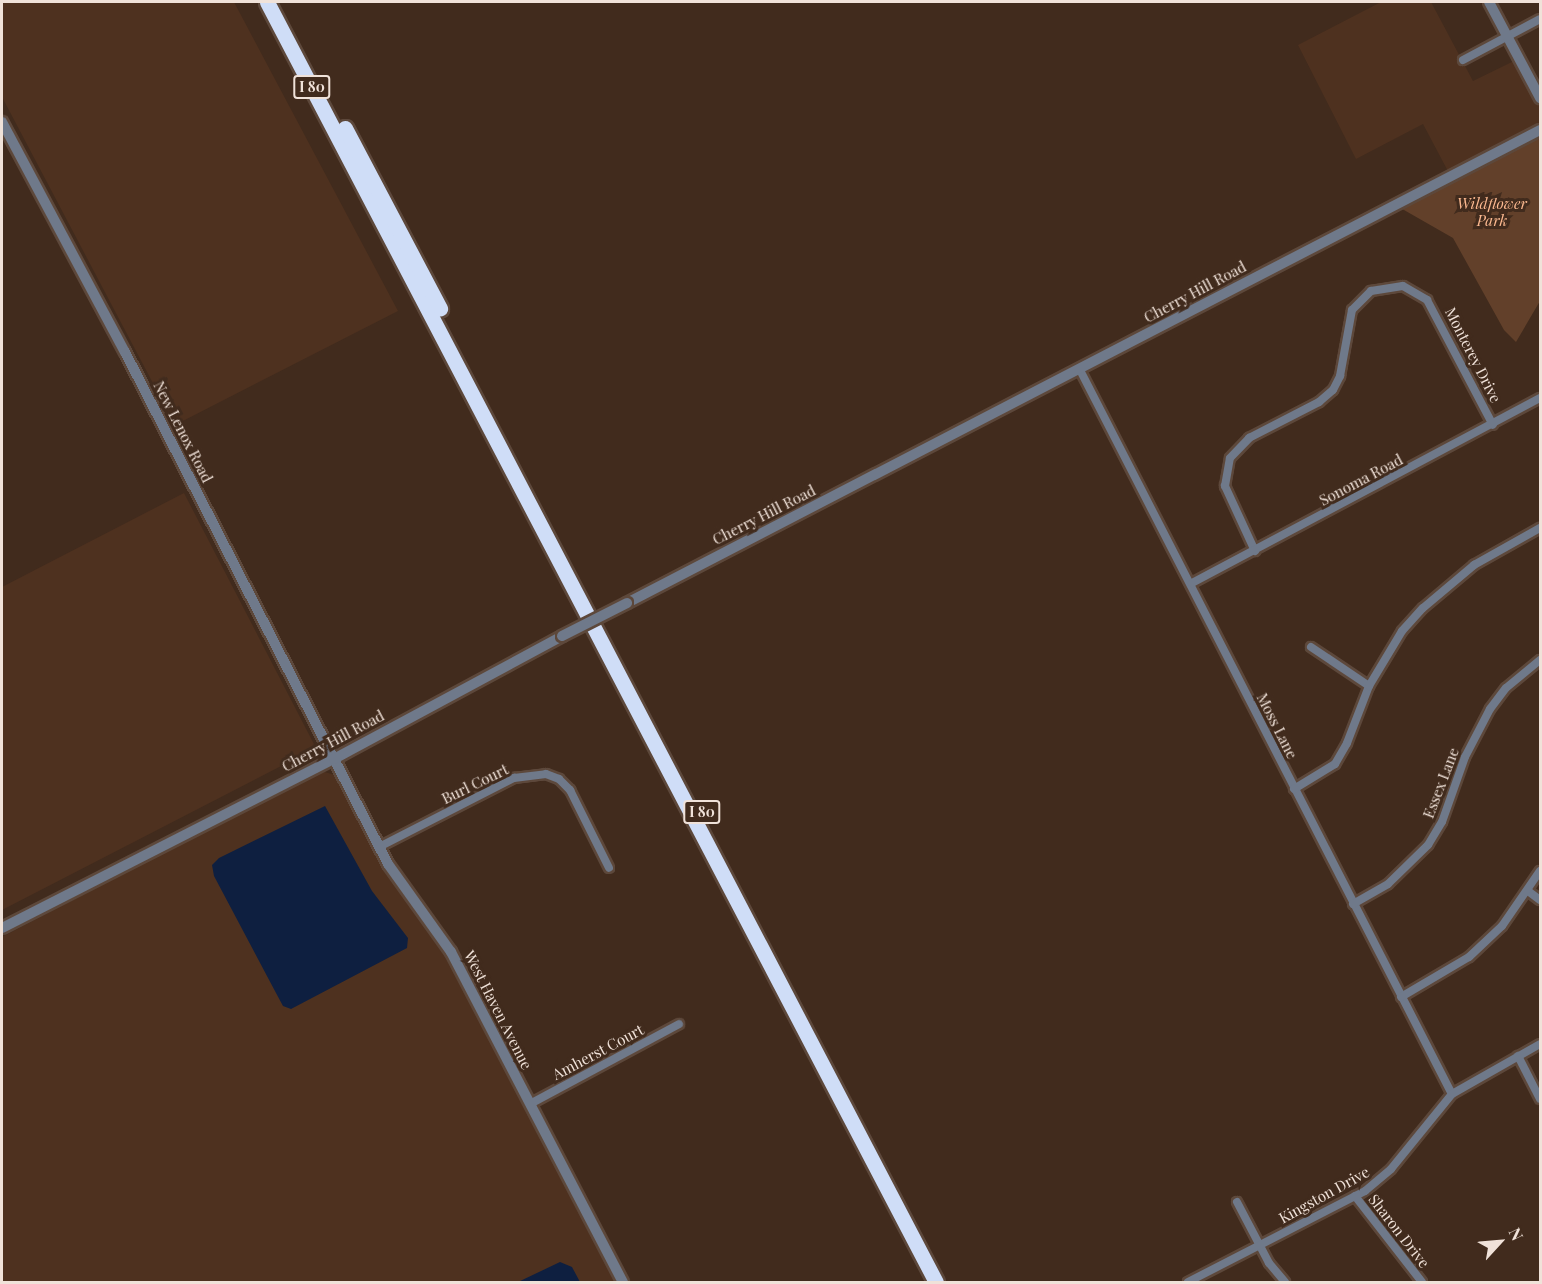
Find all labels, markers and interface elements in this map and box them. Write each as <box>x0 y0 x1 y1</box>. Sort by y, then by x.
road number: I 80 <box>292 76 332 98</box>
park label: Wildflower Park <box>1457 194 1527 229</box>
street label: Cherry Hill Road <box>1141 257 1249 327</box>
street label: Monterey Drive <box>1441 304 1505 406</box>
street label: New Lenox Road <box>150 378 216 486</box>
street label: Sonoma Road <box>1316 450 1406 510</box>
street label: Cherry Hill Road <box>709 481 819 549</box>
street label: Moss Lane <box>1253 690 1301 762</box>
street label: Cherry Hill Road <box>279 706 387 776</box>
street label: Essex Lane <box>1419 745 1463 821</box>
street label: Burl Court <box>439 760 511 808</box>
road number: I 80 <box>682 801 722 823</box>
street label: West Haven Avenue <box>460 947 536 1073</box>
street label: Amherst Court <box>549 1020 647 1084</box>
street label: Kingston Drive <box>1276 1163 1372 1227</box>
street label: Sharon Drive <box>1365 1191 1433 1271</box>
north arrow <box>1470 1212 1530 1272</box>
text: N <box>1505 1224 1529 1244</box>

